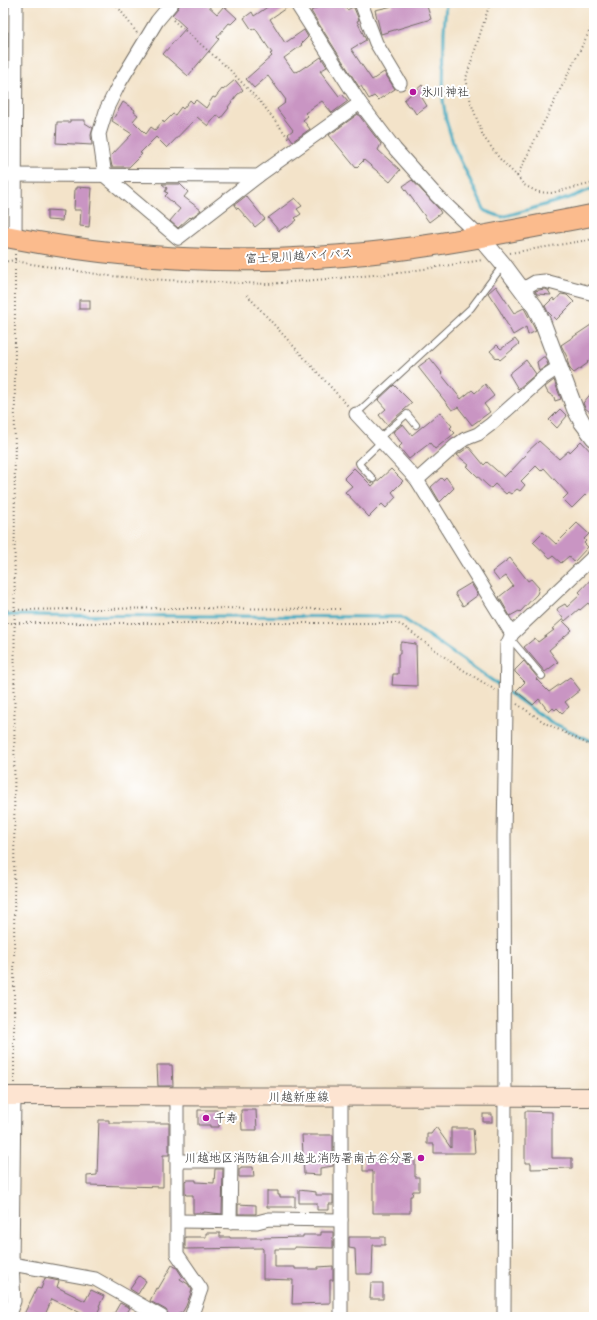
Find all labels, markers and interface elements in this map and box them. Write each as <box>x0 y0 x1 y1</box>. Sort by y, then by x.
place label: 氷川神社 <box>421 85 469 99</box>
marker: 氷川神社 <box>408 87 418 97</box>
street label: 富士見川越バイパス <box>245 246 353 266</box>
street label: 川越新座線 <box>269 1090 329 1104</box>
place label: 千寿 <box>214 1111 238 1125</box>
marker: 千寿 <box>201 1113 211 1123</box>
place label: 川越地区消防組合川越北消防署南古谷分署 <box>185 1151 413 1165</box>
marker: 川越地区消防組合川越北消防署南古谷分署 <box>416 1153 426 1163</box>

